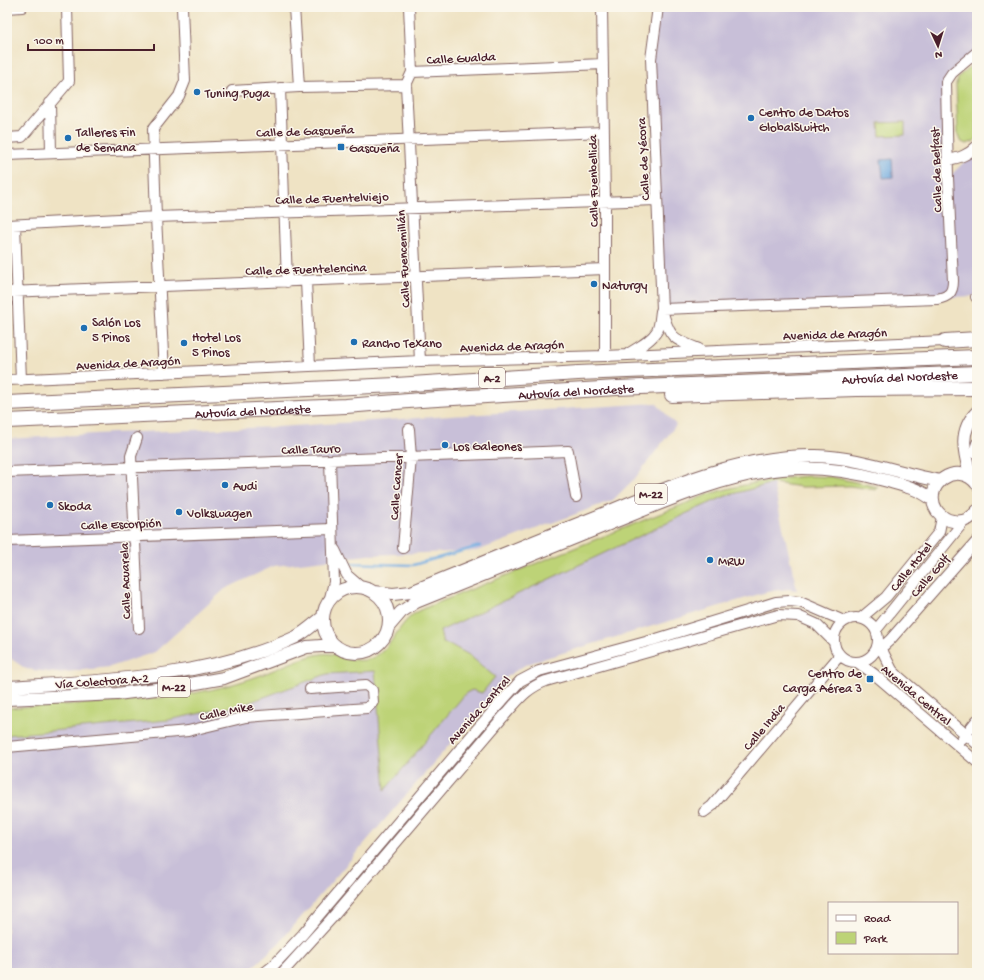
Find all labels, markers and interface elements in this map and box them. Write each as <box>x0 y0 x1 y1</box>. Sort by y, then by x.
scale bar <box>28 26 154 52</box>
north arrow <box>918 26 958 66</box>
text: 100 m <box>33 35 64 49</box>
text: N <box>935 48 943 60</box>
street label: Calle Gualda <box>426 50 497 69</box>
marker: Tuning Puga <box>192 87 202 97</box>
place label: Tuning Puga <box>204 87 270 102</box>
place label: Centro de Datos GlobalSwitch <box>759 106 850 136</box>
marker: Centro de Datos GlobalSwitch <box>746 113 756 123</box>
street label: Calle de Yécora <box>635 116 654 201</box>
street label: Calle de Gascueña <box>256 123 355 142</box>
place label: Talleres Fin de Semana <box>75 126 137 156</box>
street label: Calle de Belfast <box>928 126 946 213</box>
marker: Talleres Fin de Semana <box>63 133 73 143</box>
street label: Calle Fuenbellida <box>586 134 603 227</box>
marker: Gascueña <box>336 142 346 152</box>
place label: Gascueña <box>349 142 401 157</box>
street label: Calle de Fuentelviejo <box>275 190 389 209</box>
street label: Calle Fuencemillán <box>394 209 415 308</box>
street label: Calle de Fuentelencina <box>245 261 368 280</box>
marker: Naturgy <box>589 279 599 289</box>
place label: Naturgy <box>602 279 648 294</box>
place label: Salón Los 5 Pinos <box>92 316 142 346</box>
marker: Salón Los 5 Pinos <box>79 323 89 333</box>
street label: Avenida de Aragón <box>783 326 888 345</box>
place label: Hotel Los 5 Pinos <box>192 331 242 361</box>
marker: Rancho Texano <box>349 337 359 347</box>
place label: Rancho Texano <box>362 337 442 352</box>
marker: Hotel Los 5 Pinos <box>179 338 189 348</box>
street label: Avenida de Aragón <box>460 338 565 357</box>
street label: Avenida de Aragón <box>76 354 181 375</box>
road number: A-2 <box>479 368 505 388</box>
street label: Autovía del Nordeste <box>842 369 958 389</box>
street label: Autovía del Nordeste <box>518 382 635 404</box>
street label: Autovía del Nordeste <box>195 403 311 423</box>
marker: Los Galeones <box>440 440 450 450</box>
place label: Los Galeones <box>453 440 523 455</box>
street label: Calle Tauro <box>281 442 341 459</box>
street label: Calle Cancer <box>388 452 407 521</box>
marker: Audi <box>220 480 230 490</box>
place label: Audi <box>233 480 257 495</box>
road number: M-22 <box>635 484 667 504</box>
marker: Skoda <box>45 500 55 510</box>
place label: Skoda <box>58 500 92 515</box>
marker: Volkswagen <box>174 507 184 517</box>
place label: Volkswagen <box>186 507 253 522</box>
street label: Calle Escorpión <box>81 517 162 534</box>
street label: Calle Hotel <box>888 540 936 595</box>
street label: Calle Acuarela <box>118 542 135 619</box>
street label: Calle Golf <box>908 551 954 601</box>
marker: MRW <box>705 555 715 565</box>
place label: MRW <box>718 555 745 570</box>
street label: Avenida Central <box>877 662 954 730</box>
place label: Centro de Carga Aérea 3 <box>783 667 862 697</box>
street label: Vía Colectora A-2 <box>54 672 150 693</box>
street label: Avenida Central <box>445 673 515 748</box>
marker: Centro de Carga Aérea 3 <box>865 674 875 684</box>
road number: M-22 <box>158 677 190 697</box>
street label: Calle Mike <box>198 699 255 725</box>
street label: Calle India <box>741 700 789 754</box>
legend <box>828 902 958 954</box>
text: Road <box>864 913 891 927</box>
text: Park <box>863 933 889 947</box>

